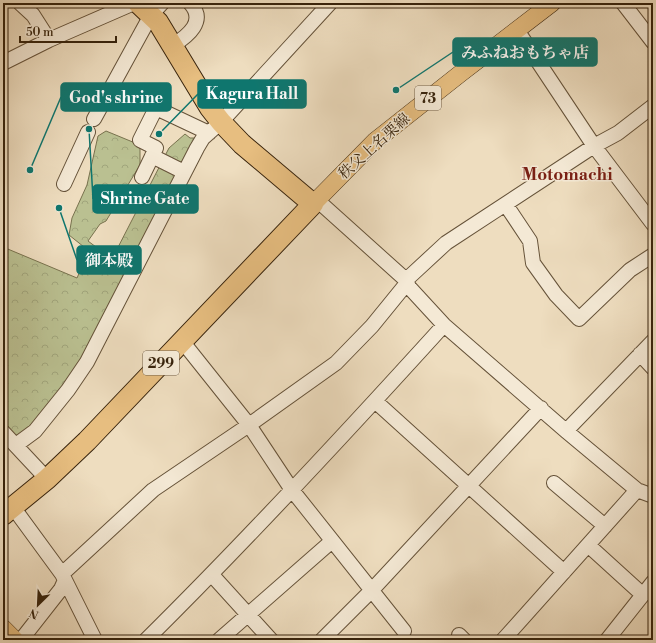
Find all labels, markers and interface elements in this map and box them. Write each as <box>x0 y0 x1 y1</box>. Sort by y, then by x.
scale bar <box>20 18 116 44</box>
text: 50 m <box>26 25 54 40</box>
callout: みふねおもちゃ店 <box>453 38 597 66</box>
text: みふねおもちゃ店 <box>461 43 589 63</box>
callout: Kagura Hall <box>198 80 306 108</box>
callout: God's shrine <box>61 83 171 111</box>
text: Kagura Hall <box>206 84 299 104</box>
road number: 73 <box>415 86 441 110</box>
text: God's shrine <box>69 88 163 108</box>
street label: 秩父上名栗線 <box>335 109 414 184</box>
district label: Motomachi <box>521 164 613 186</box>
callout: Shrine Gate <box>93 185 198 213</box>
text: Shrine Gate <box>101 189 190 209</box>
callout: 御本殿 <box>77 246 141 274</box>
text: 御本殿 <box>85 251 133 271</box>
road number: 299 <box>143 351 179 375</box>
north arrow <box>18 585 58 625</box>
text: N <box>27 605 41 621</box>

